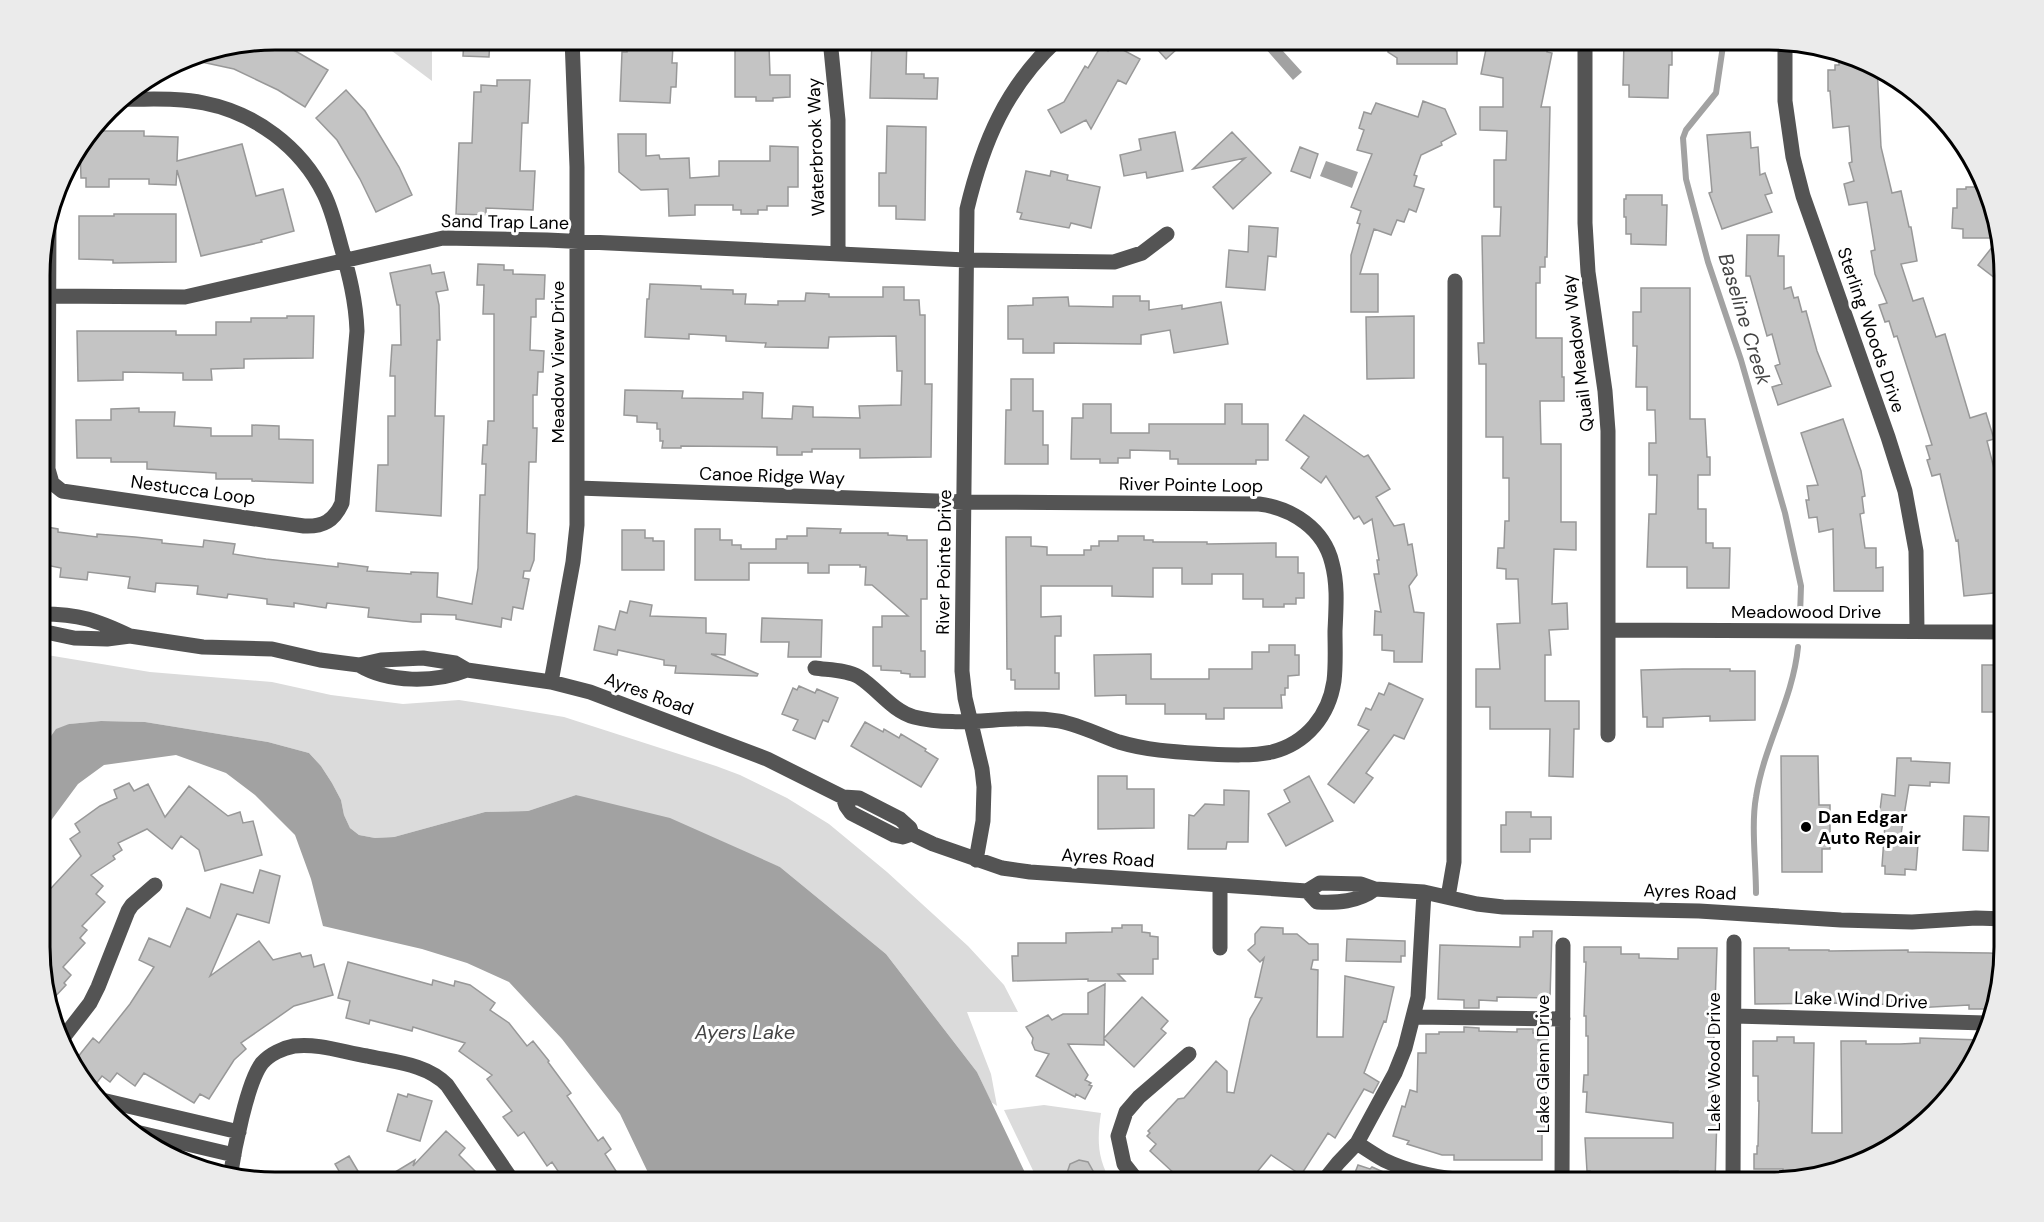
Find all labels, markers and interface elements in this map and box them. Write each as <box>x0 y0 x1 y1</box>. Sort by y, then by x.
street label: Waterbrook Way <box>802 77 830 217</box>
street label: Sand Trap Lane <box>441 209 569 235</box>
street label: Sterling Woods Drive <box>1831 244 1911 416</box>
water label: Baseline Creek <box>1713 250 1778 389</box>
street label: Quail Meadow Way <box>1556 273 1600 433</box>
street label: Meadow View Drive <box>546 281 570 443</box>
street label: Canoe Ridge Way <box>699 461 845 491</box>
street label: Nestucca Loop <box>129 469 257 511</box>
street label: River Pointe Loop <box>1119 472 1263 498</box>
street label: River Pointe Drive <box>931 489 957 635</box>
street label: Meadowood Drive <box>1731 600 1881 624</box>
street label: Ayres Road <box>601 667 697 721</box>
place label: Dan Edgar Auto Repair <box>1818 805 1921 850</box>
marker: Dan Edgar Auto Repair <box>1799 820 1813 834</box>
street label: Ayres Road <box>1061 843 1155 873</box>
street label: Ayres Road <box>1643 878 1737 906</box>
street label: Lake Wind Drive <box>1794 986 1928 1014</box>
street label: Lake Wood Drive <box>1702 992 1726 1132</box>
street label: Lake Glenn Drive <box>1531 995 1555 1133</box>
water label: Ayers Lake <box>694 1019 795 1045</box>

